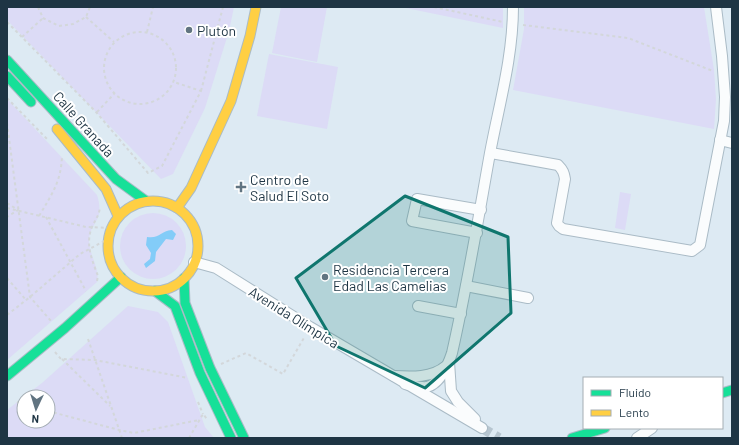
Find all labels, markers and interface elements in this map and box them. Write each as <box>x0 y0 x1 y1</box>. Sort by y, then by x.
place label: Plutón <box>197 22 236 39</box>
marker: Plutón <box>184 25 194 35</box>
street label: Calle Granada <box>50 88 118 160</box>
place label: Centro de Salud El Soto <box>250 171 329 204</box>
marker: Centro de Salud El Soto <box>235 181 247 193</box>
place label: Residencia Tercera Edad Las Camelias <box>333 261 449 294</box>
marker: Residencia Tercera Edad Las Camelias <box>320 272 330 282</box>
street label: Avenida Olímpica <box>246 283 342 351</box>
legend <box>583 377 723 429</box>
text: Fluido <box>619 385 651 399</box>
north arrow <box>16 389 56 429</box>
text: Lento <box>619 405 649 419</box>
text: N <box>31 413 39 426</box>

